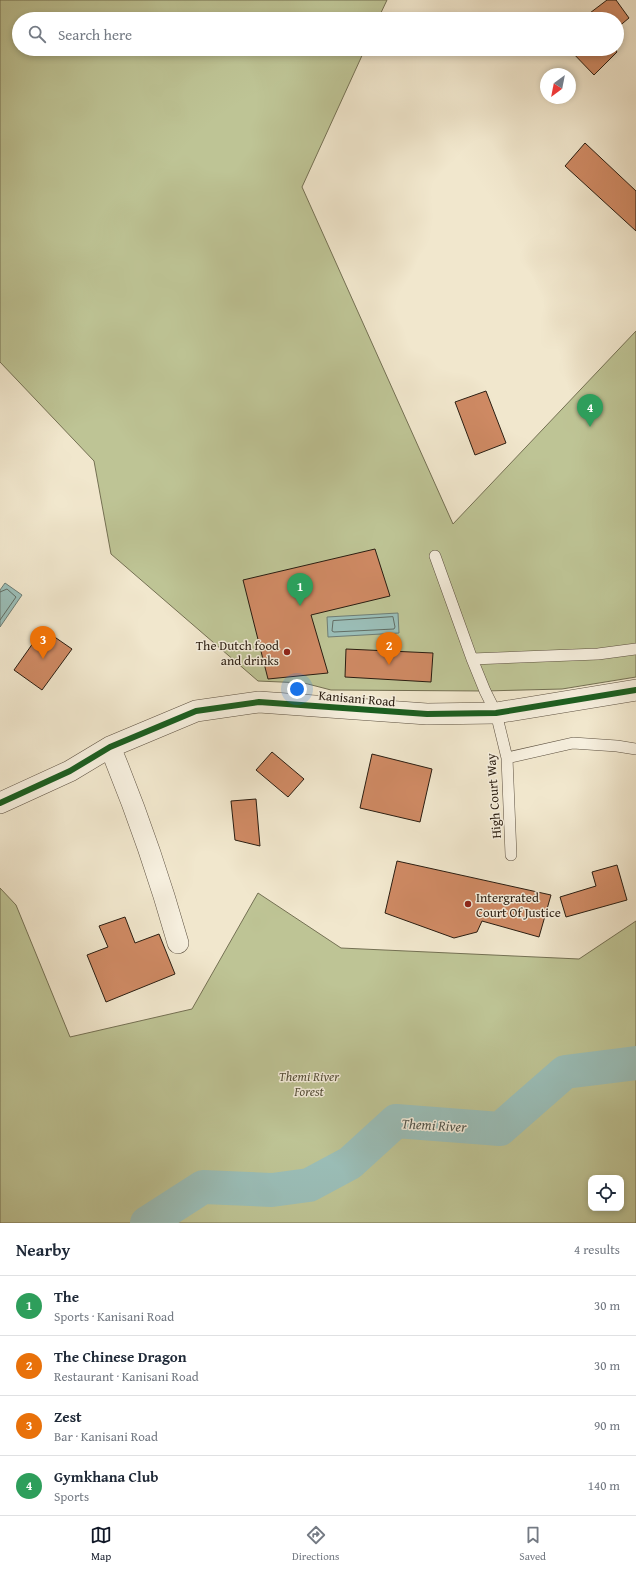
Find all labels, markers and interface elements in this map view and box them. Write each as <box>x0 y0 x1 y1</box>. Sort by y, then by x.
search box <box>12 12 624 56</box>
icon: search <box>26 23 48 45</box>
text: Search here <box>58 24 132 45</box>
north arrow <box>540 68 576 104</box>
pin: 4 <box>577 394 603 427</box>
pin: 1 <box>287 573 313 606</box>
pin: 3 <box>30 626 56 659</box>
pin: 2 <box>376 632 402 665</box>
place label: The Dutch food and drinks <box>196 636 279 670</box>
marker: The Dutch food and drinks <box>282 647 292 657</box>
your location <box>287 679 307 699</box>
street label: Kanisani Road <box>318 686 396 711</box>
street label: High Court Way <box>481 752 506 839</box>
place label: Intergrated Court Of Justice <box>476 888 561 922</box>
marker: Intergrated Court Of Justice <box>463 899 473 909</box>
park label: Themi River Forest <box>279 1067 340 1101</box>
water label: Themi River <box>401 1113 468 1137</box>
map controls <box>588 1175 624 1211</box>
button: locate <box>588 1175 624 1211</box>
text: Nearby <box>16 1237 70 1262</box>
text: 4 results <box>574 1240 620 1259</box>
text: The <box>54 1286 79 1307</box>
text: 1 <box>26 1296 32 1315</box>
text: 30 m <box>594 1296 620 1315</box>
text: Sports · Kanisani Road <box>54 1307 174 1326</box>
text: The Chinese Dragon <box>54 1346 187 1367</box>
text: 2 <box>26 1356 32 1375</box>
text: 30 m <box>594 1356 620 1375</box>
text: Restaurant · Kanisani Road <box>54 1367 199 1386</box>
text: Zest <box>54 1406 82 1427</box>
text: 3 <box>26 1416 32 1435</box>
text: 90 m <box>594 1416 620 1435</box>
text: Bar · Kanisani Road <box>54 1427 158 1446</box>
text: Gymkhana Club <box>54 1466 159 1487</box>
text: 4 <box>26 1476 32 1495</box>
text: 140 m <box>588 1476 620 1495</box>
text: Sports <box>54 1487 89 1506</box>
tab: Map <box>90 1524 112 1564</box>
tab: Directions <box>292 1524 339 1564</box>
tab: Saved <box>519 1524 546 1564</box>

